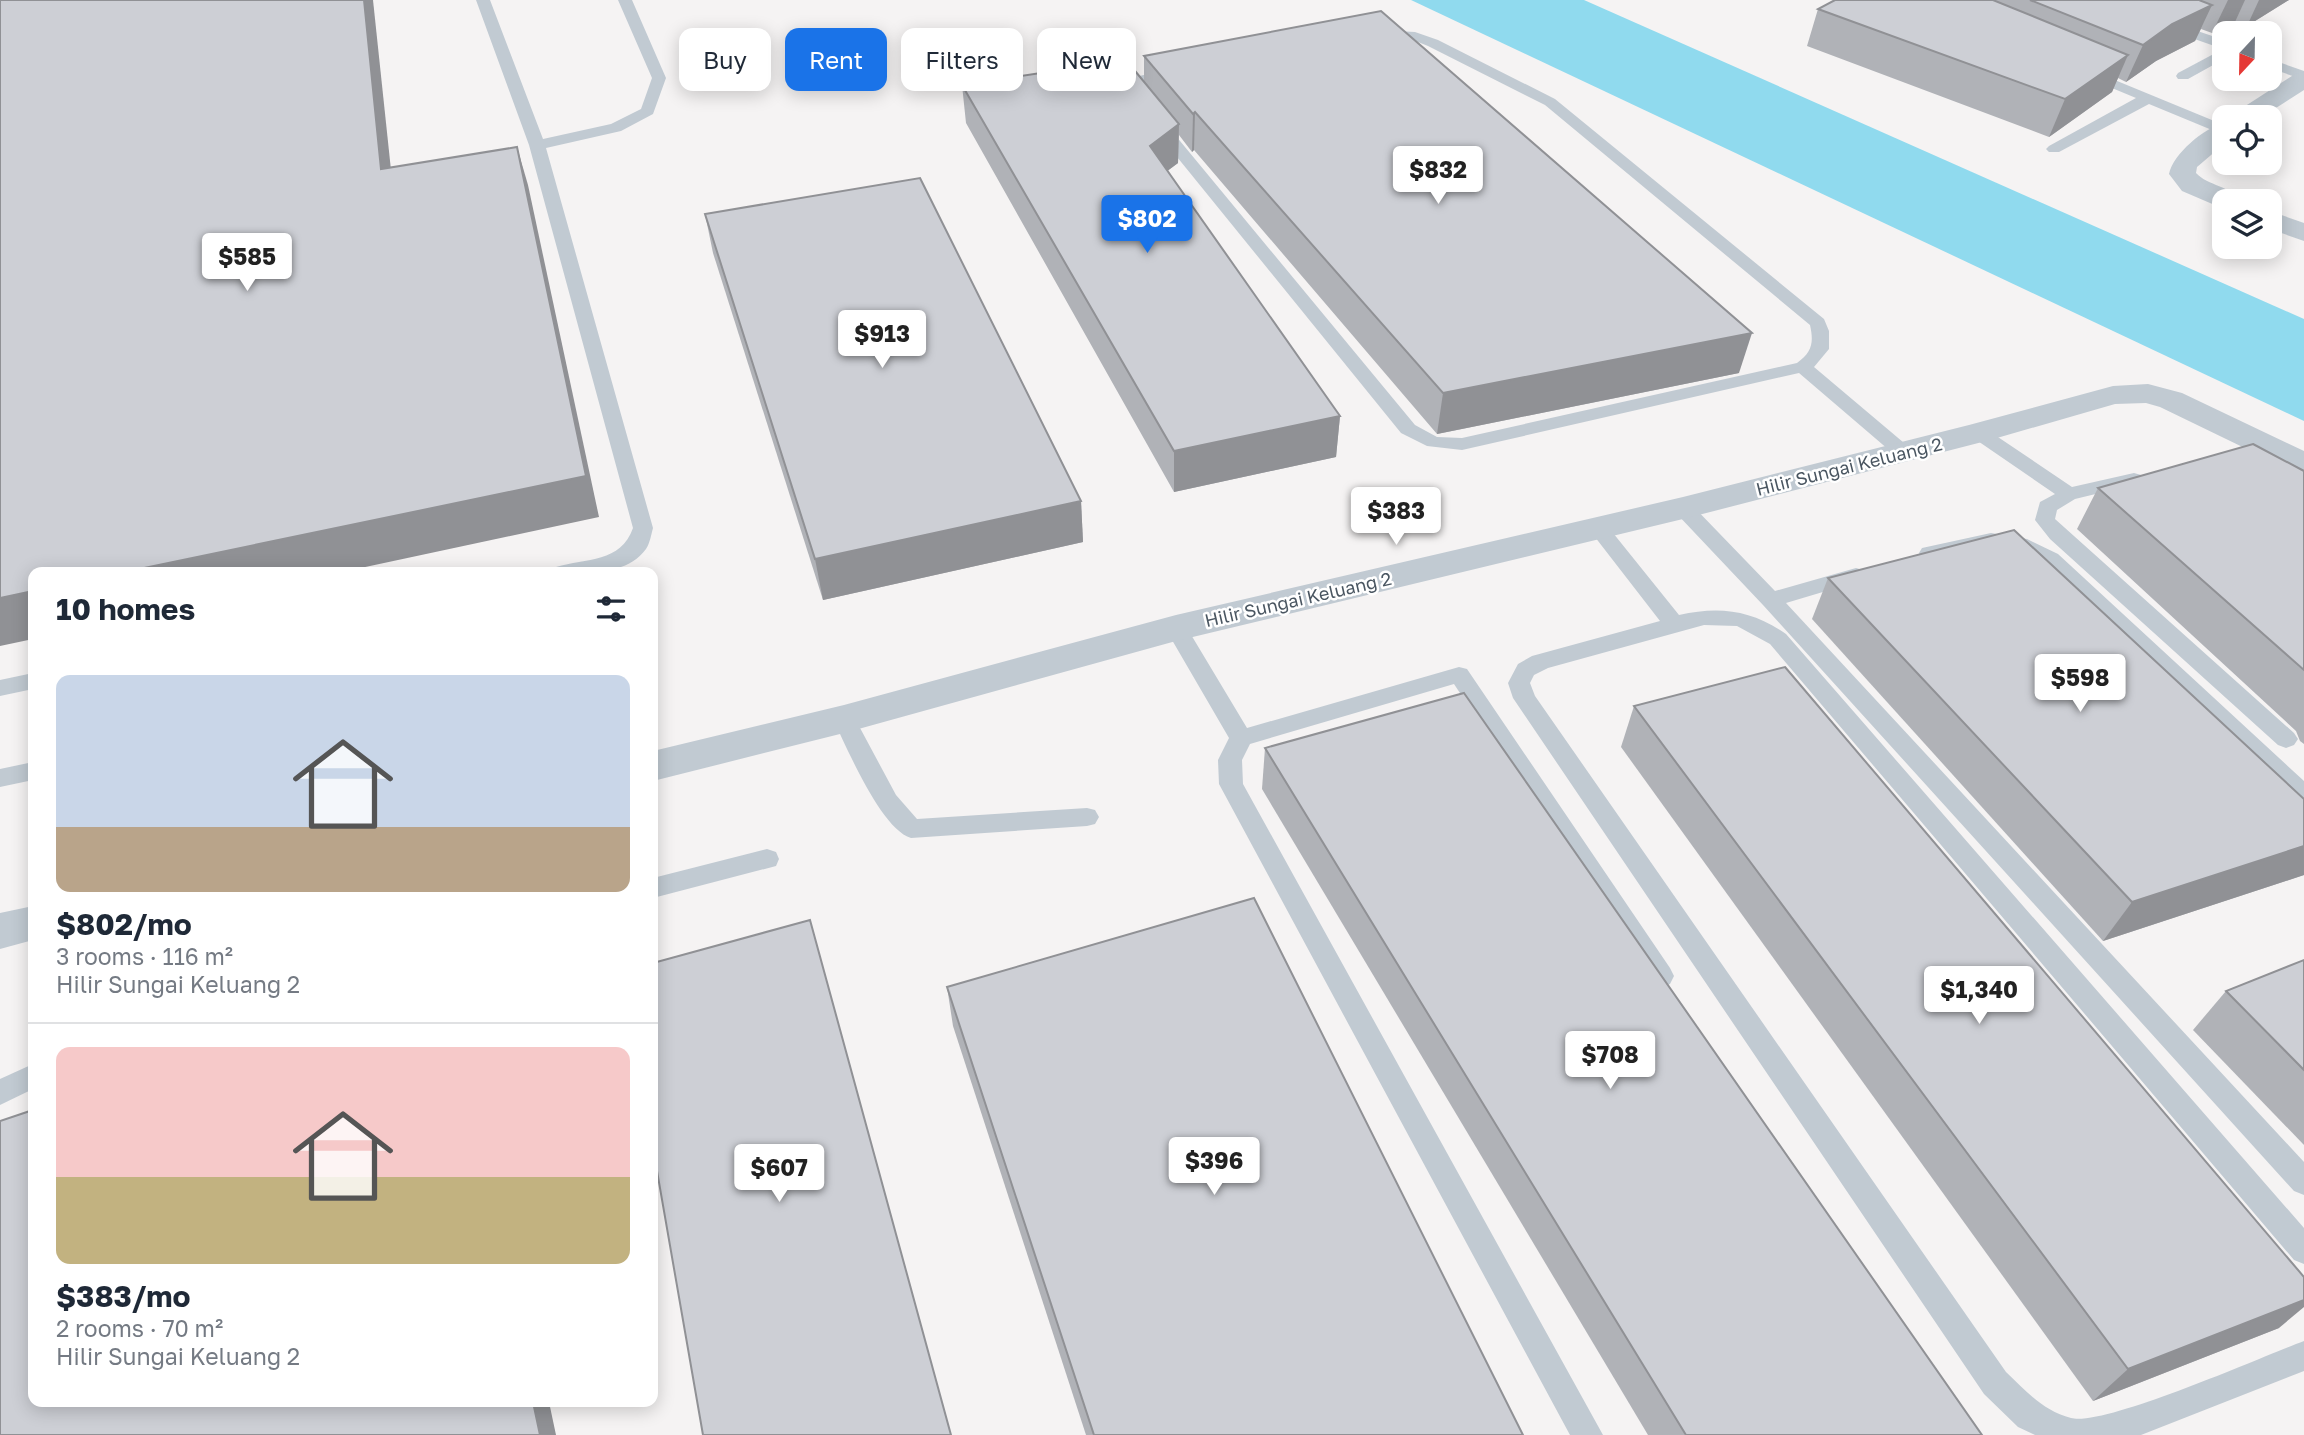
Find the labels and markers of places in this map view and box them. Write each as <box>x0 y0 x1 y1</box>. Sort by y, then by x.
pin: $832 <box>1397 146 1479 206</box>
pin: $802 <box>1106 196 1188 255</box>
pin: $585 <box>206 233 288 293</box>
pin: $913 <box>841 310 923 370</box>
pin: $383 <box>1355 488 1437 547</box>
pin: $598 <box>2039 654 2121 714</box>
pin: $1,340 <box>1922 967 2036 1026</box>
pin: $708 <box>1569 1032 1651 1091</box>
pin: $396 <box>1173 1138 1255 1197</box>
pin: $607 <box>738 1144 820 1204</box>

